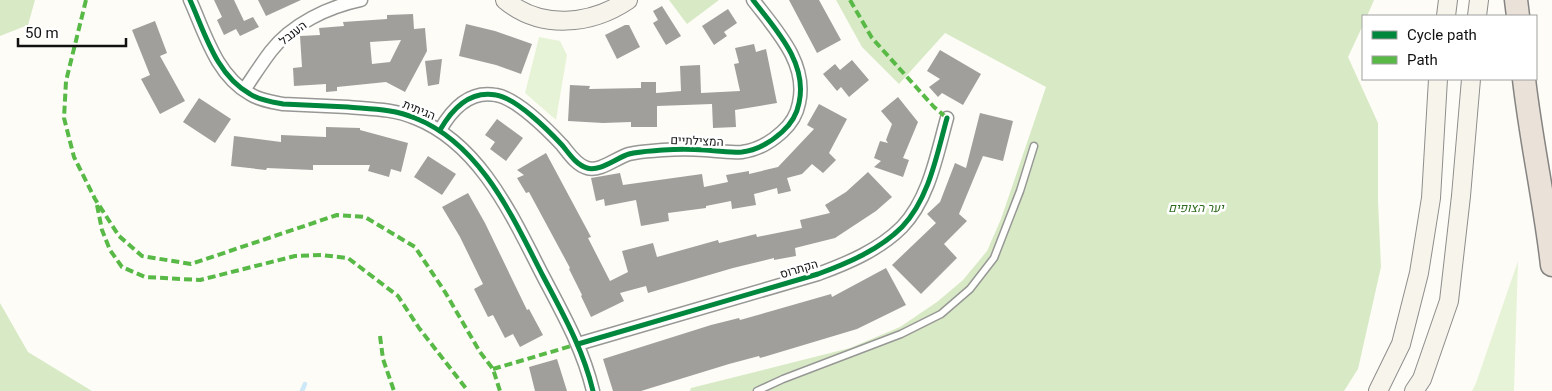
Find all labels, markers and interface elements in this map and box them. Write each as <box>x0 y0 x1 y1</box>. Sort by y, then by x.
scale bar <box>18 15 125 47</box>
legend <box>1362 15 1537 80</box>
street label: הענבל <box>275 16 311 50</box>
text: 50 m <box>25 22 59 44</box>
text: Cycle path <box>1407 24 1477 46</box>
text: Path <box>1407 49 1438 71</box>
street label: הגיתית <box>400 95 438 125</box>
street label: המצילתיים <box>670 131 724 151</box>
park label: יער הצופים <box>1168 199 1225 217</box>
street label: הקתרוס <box>778 255 820 283</box>

